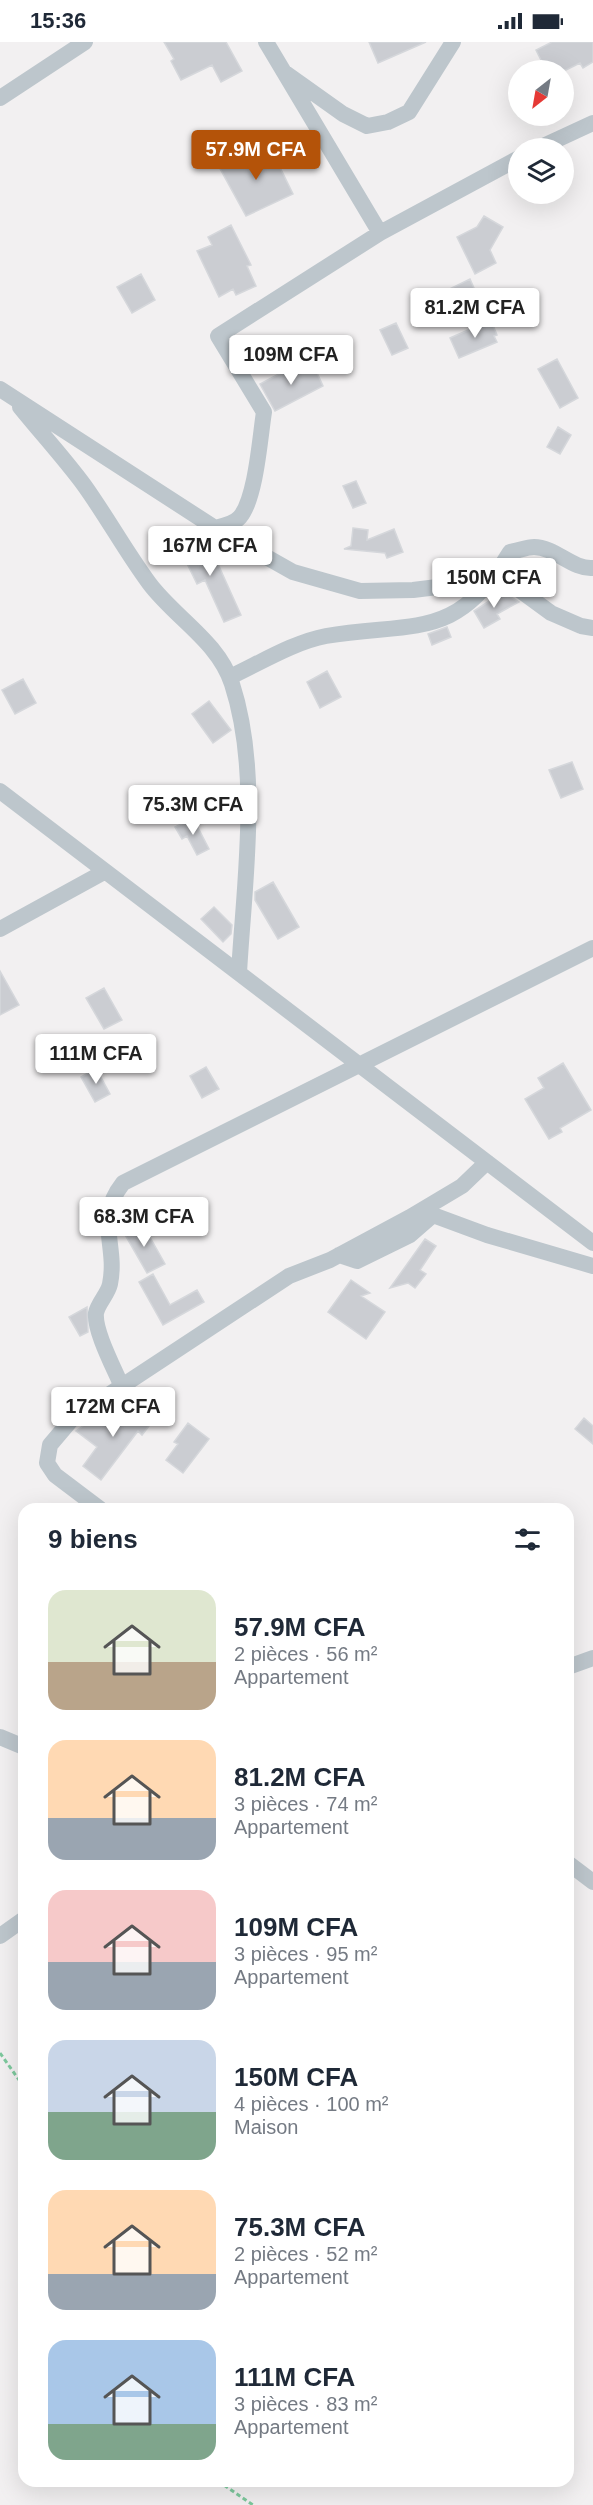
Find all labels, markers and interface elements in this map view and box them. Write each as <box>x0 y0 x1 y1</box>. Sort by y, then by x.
text: 15:36 <box>30 8 86 33</box>
north arrow <box>508 60 574 126</box>
map controls <box>508 60 574 204</box>
pin: 57.9M CFA <box>187 130 325 181</box>
text: 57.9M CFA <box>205 138 307 160</box>
button: layers <box>508 138 574 204</box>
pin: 81.2M CFA <box>406 288 544 339</box>
text: 81.2M CFA <box>424 296 526 318</box>
pin: 109M CFA <box>229 335 353 386</box>
text: 109M CFA <box>243 343 339 365</box>
pin: 167M CFA <box>148 526 272 577</box>
text: 167M CFA <box>162 534 258 556</box>
pin: 150M CFA <box>432 558 556 609</box>
text: 150M CFA <box>446 566 542 588</box>
pin: 75.3M CFA <box>124 785 262 836</box>
text: 75.3M CFA <box>142 793 244 815</box>
pin: 111M CFA <box>34 1034 158 1085</box>
text: 111M CFA <box>49 1042 143 1064</box>
pin: 68.3M CFA <box>75 1197 213 1248</box>
text: 68.3M CFA <box>93 1205 195 1227</box>
pin: 172M CFA <box>51 1387 175 1438</box>
text: 172M CFA <box>65 1395 161 1417</box>
icon: filters <box>511 1523 544 1556</box>
text: 9 biens <box>48 1524 138 1554</box>
text: 57.9M CFA <box>234 1612 366 1642</box>
icon: home <box>96 1614 168 1686</box>
text: 2 pièces · 56 m² <box>234 1643 377 1665</box>
text: Appartement <box>234 1666 349 1688</box>
text: 81.2M CFA <box>234 1762 366 1792</box>
icon: home <box>96 1764 168 1836</box>
text: 3 pièces · 74 m² <box>234 1793 377 1815</box>
text: Appartement <box>234 1816 349 1838</box>
text: 109M CFA <box>234 1912 358 1942</box>
icon: home <box>96 1914 168 1986</box>
text: 3 pièces · 95 m² <box>234 1943 377 1965</box>
text: Appartement <box>234 1966 349 1988</box>
text: 150M CFA <box>234 2062 358 2092</box>
icon: home <box>96 2064 168 2136</box>
text: 4 pièces · 100 m² <box>234 2093 389 2115</box>
text: Maison <box>234 2116 298 2138</box>
text: 75.3M CFA <box>234 2212 366 2242</box>
icon: home <box>96 2214 168 2286</box>
text: 2 pièces · 52 m² <box>234 2243 377 2265</box>
text: Appartement <box>234 2266 349 2288</box>
text: 111M CFA <box>234 2362 355 2392</box>
icon: home <box>96 2364 168 2436</box>
text: 3 pièces · 83 m² <box>234 2393 377 2415</box>
text: Appartement <box>234 2416 349 2438</box>

